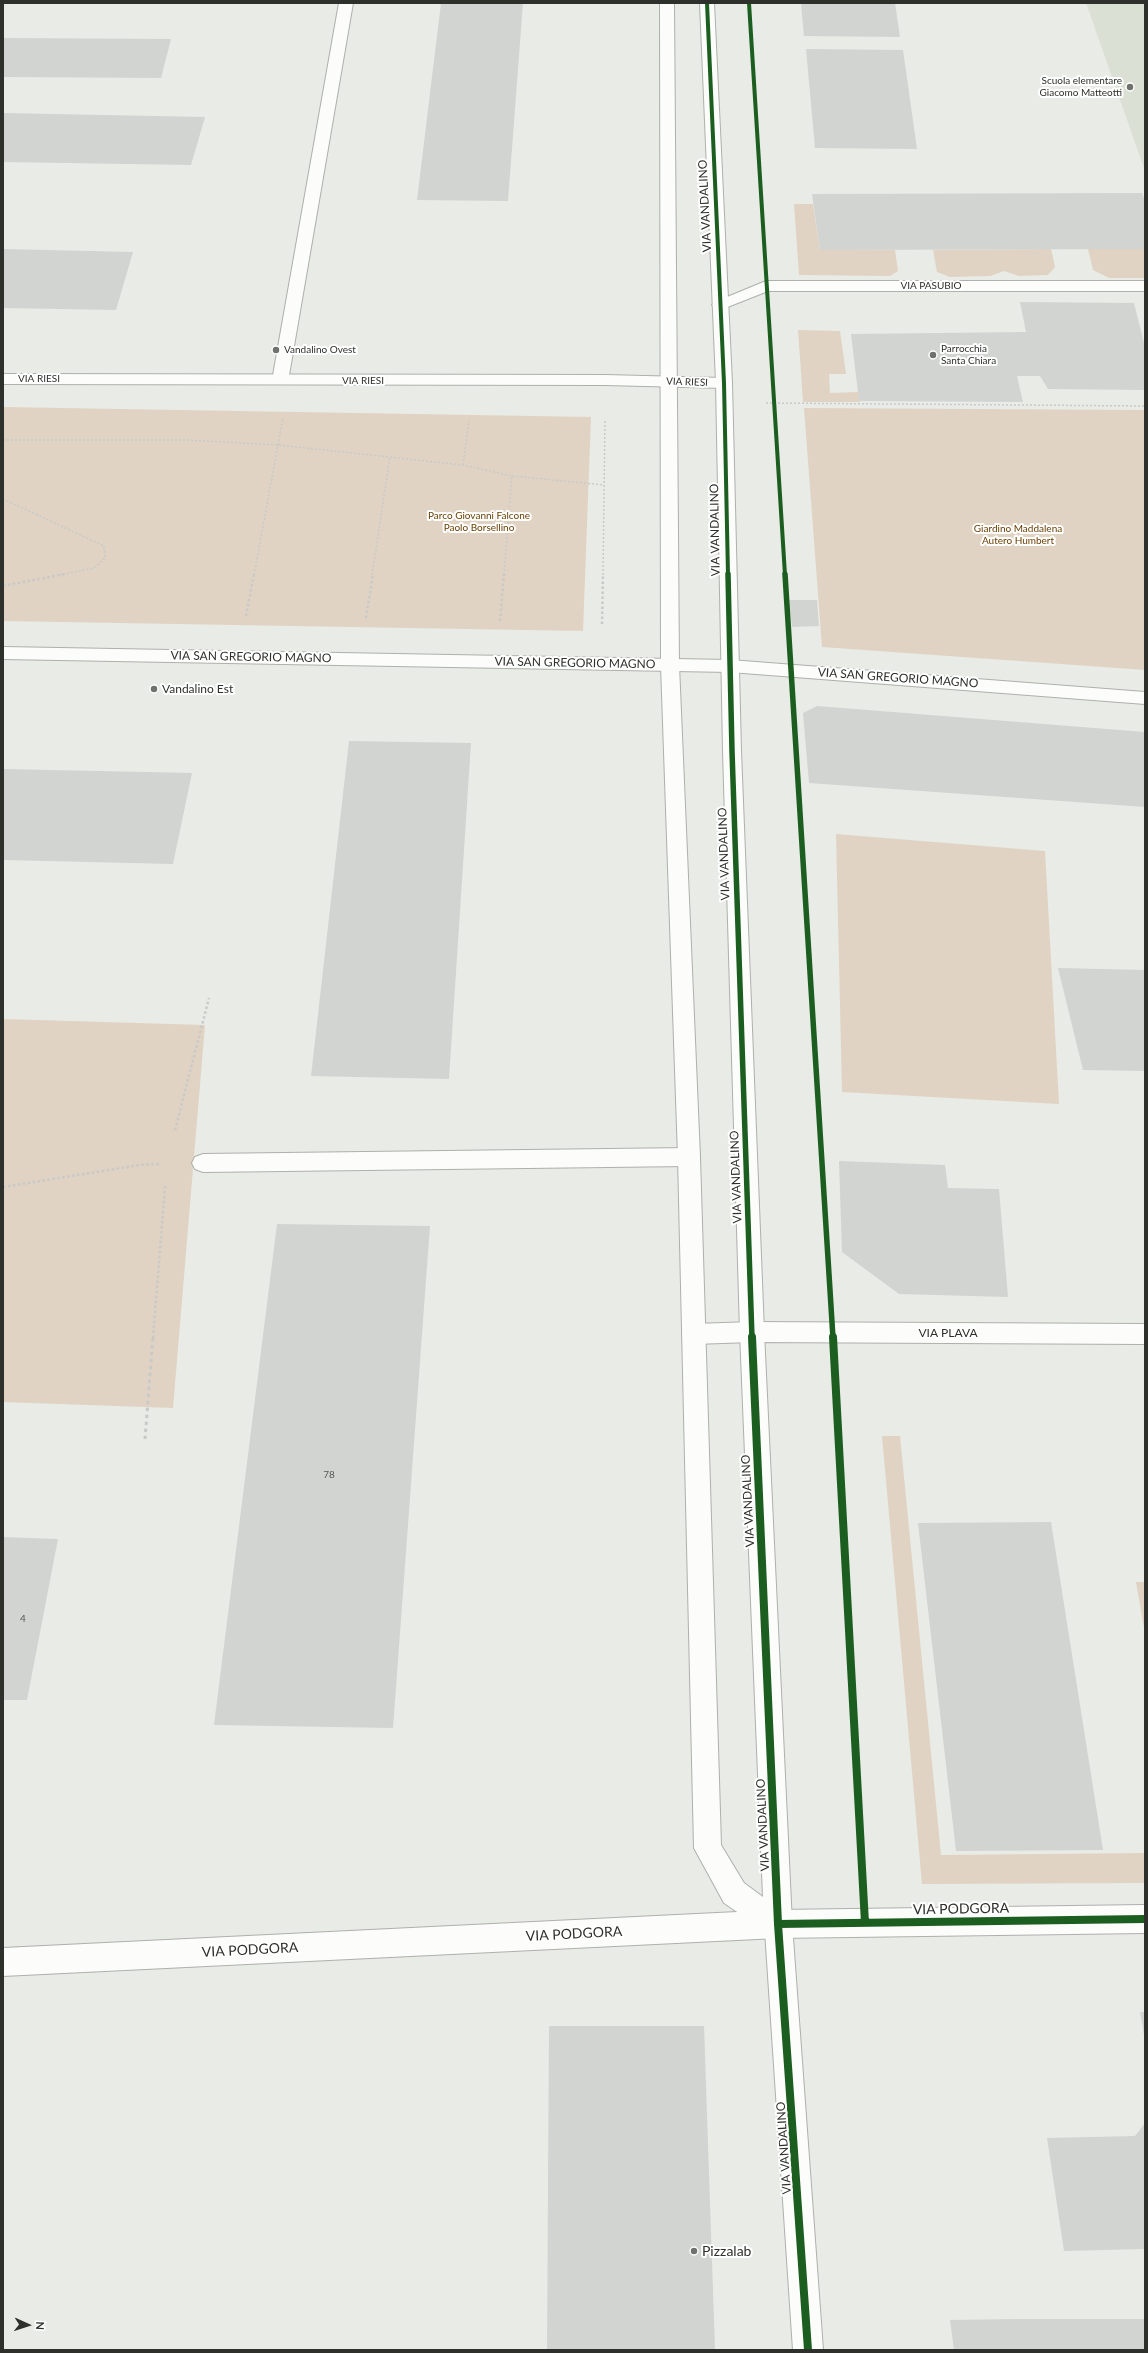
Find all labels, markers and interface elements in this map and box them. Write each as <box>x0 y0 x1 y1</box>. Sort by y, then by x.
place label: Scuola elementare Giacomo Matteotti <box>1040 75 1122 98</box>
marker: Scuola elementare Giacomo Matteotti <box>1125 82 1135 92</box>
street label: VIA VANDALINO <box>695 159 715 253</box>
street label: VIA PASUBIO <box>900 280 962 292</box>
place label: Parrocchia Santa Chiara <box>941 343 996 366</box>
place label: Vandalino Ovest <box>284 344 356 356</box>
marker: Vandalino Ovest <box>271 345 281 355</box>
marker: Parrocchia Santa Chiara <box>928 350 938 360</box>
street label: VIA RIESI <box>18 373 60 385</box>
street label: VIA RIESI <box>342 375 384 387</box>
street label: VIA RIESI <box>666 375 708 389</box>
street label: VIA VANDALINO <box>707 484 723 576</box>
park label: Parco Giovanni Falcone Paolo Borsellino <box>428 510 530 534</box>
park label: Giardino Maddalena Autero Humbert <box>974 523 1062 546</box>
street label: VIA SAN GREGORIO MAGNO <box>170 648 332 666</box>
street label: VIA SAN GREGORIO MAGNO <box>494 654 656 672</box>
street label: VIA SAN GREGORIO MAGNO <box>817 665 979 691</box>
place label: Vandalino Est <box>162 682 233 696</box>
marker: Vandalino Est <box>149 684 159 694</box>
street label: VIA VANDALINO <box>715 807 733 901</box>
street label: VIA VANDALINO <box>727 1130 745 1224</box>
street label: VIA PLAVA <box>918 1326 978 1340</box>
street label: VIA VANDALINO <box>738 1454 758 1548</box>
house number: 78 <box>323 1469 335 1481</box>
house number: 4 <box>20 1613 26 1625</box>
street label: VIA VANDALINO <box>753 1778 773 1872</box>
street label: VIA PODGORA <box>913 1900 1009 1918</box>
street label: VIA PODGORA <box>525 1923 623 1945</box>
street label: VIA PODGORA <box>201 1939 299 1961</box>
street label: VIA VANDALINO <box>774 2101 794 2195</box>
place label: Pizzalab <box>702 2243 751 2259</box>
marker: Pizzalab <box>689 2246 699 2256</box>
north arrow <box>8 2305 48 2345</box>
text: N <box>34 2321 47 2330</box>

